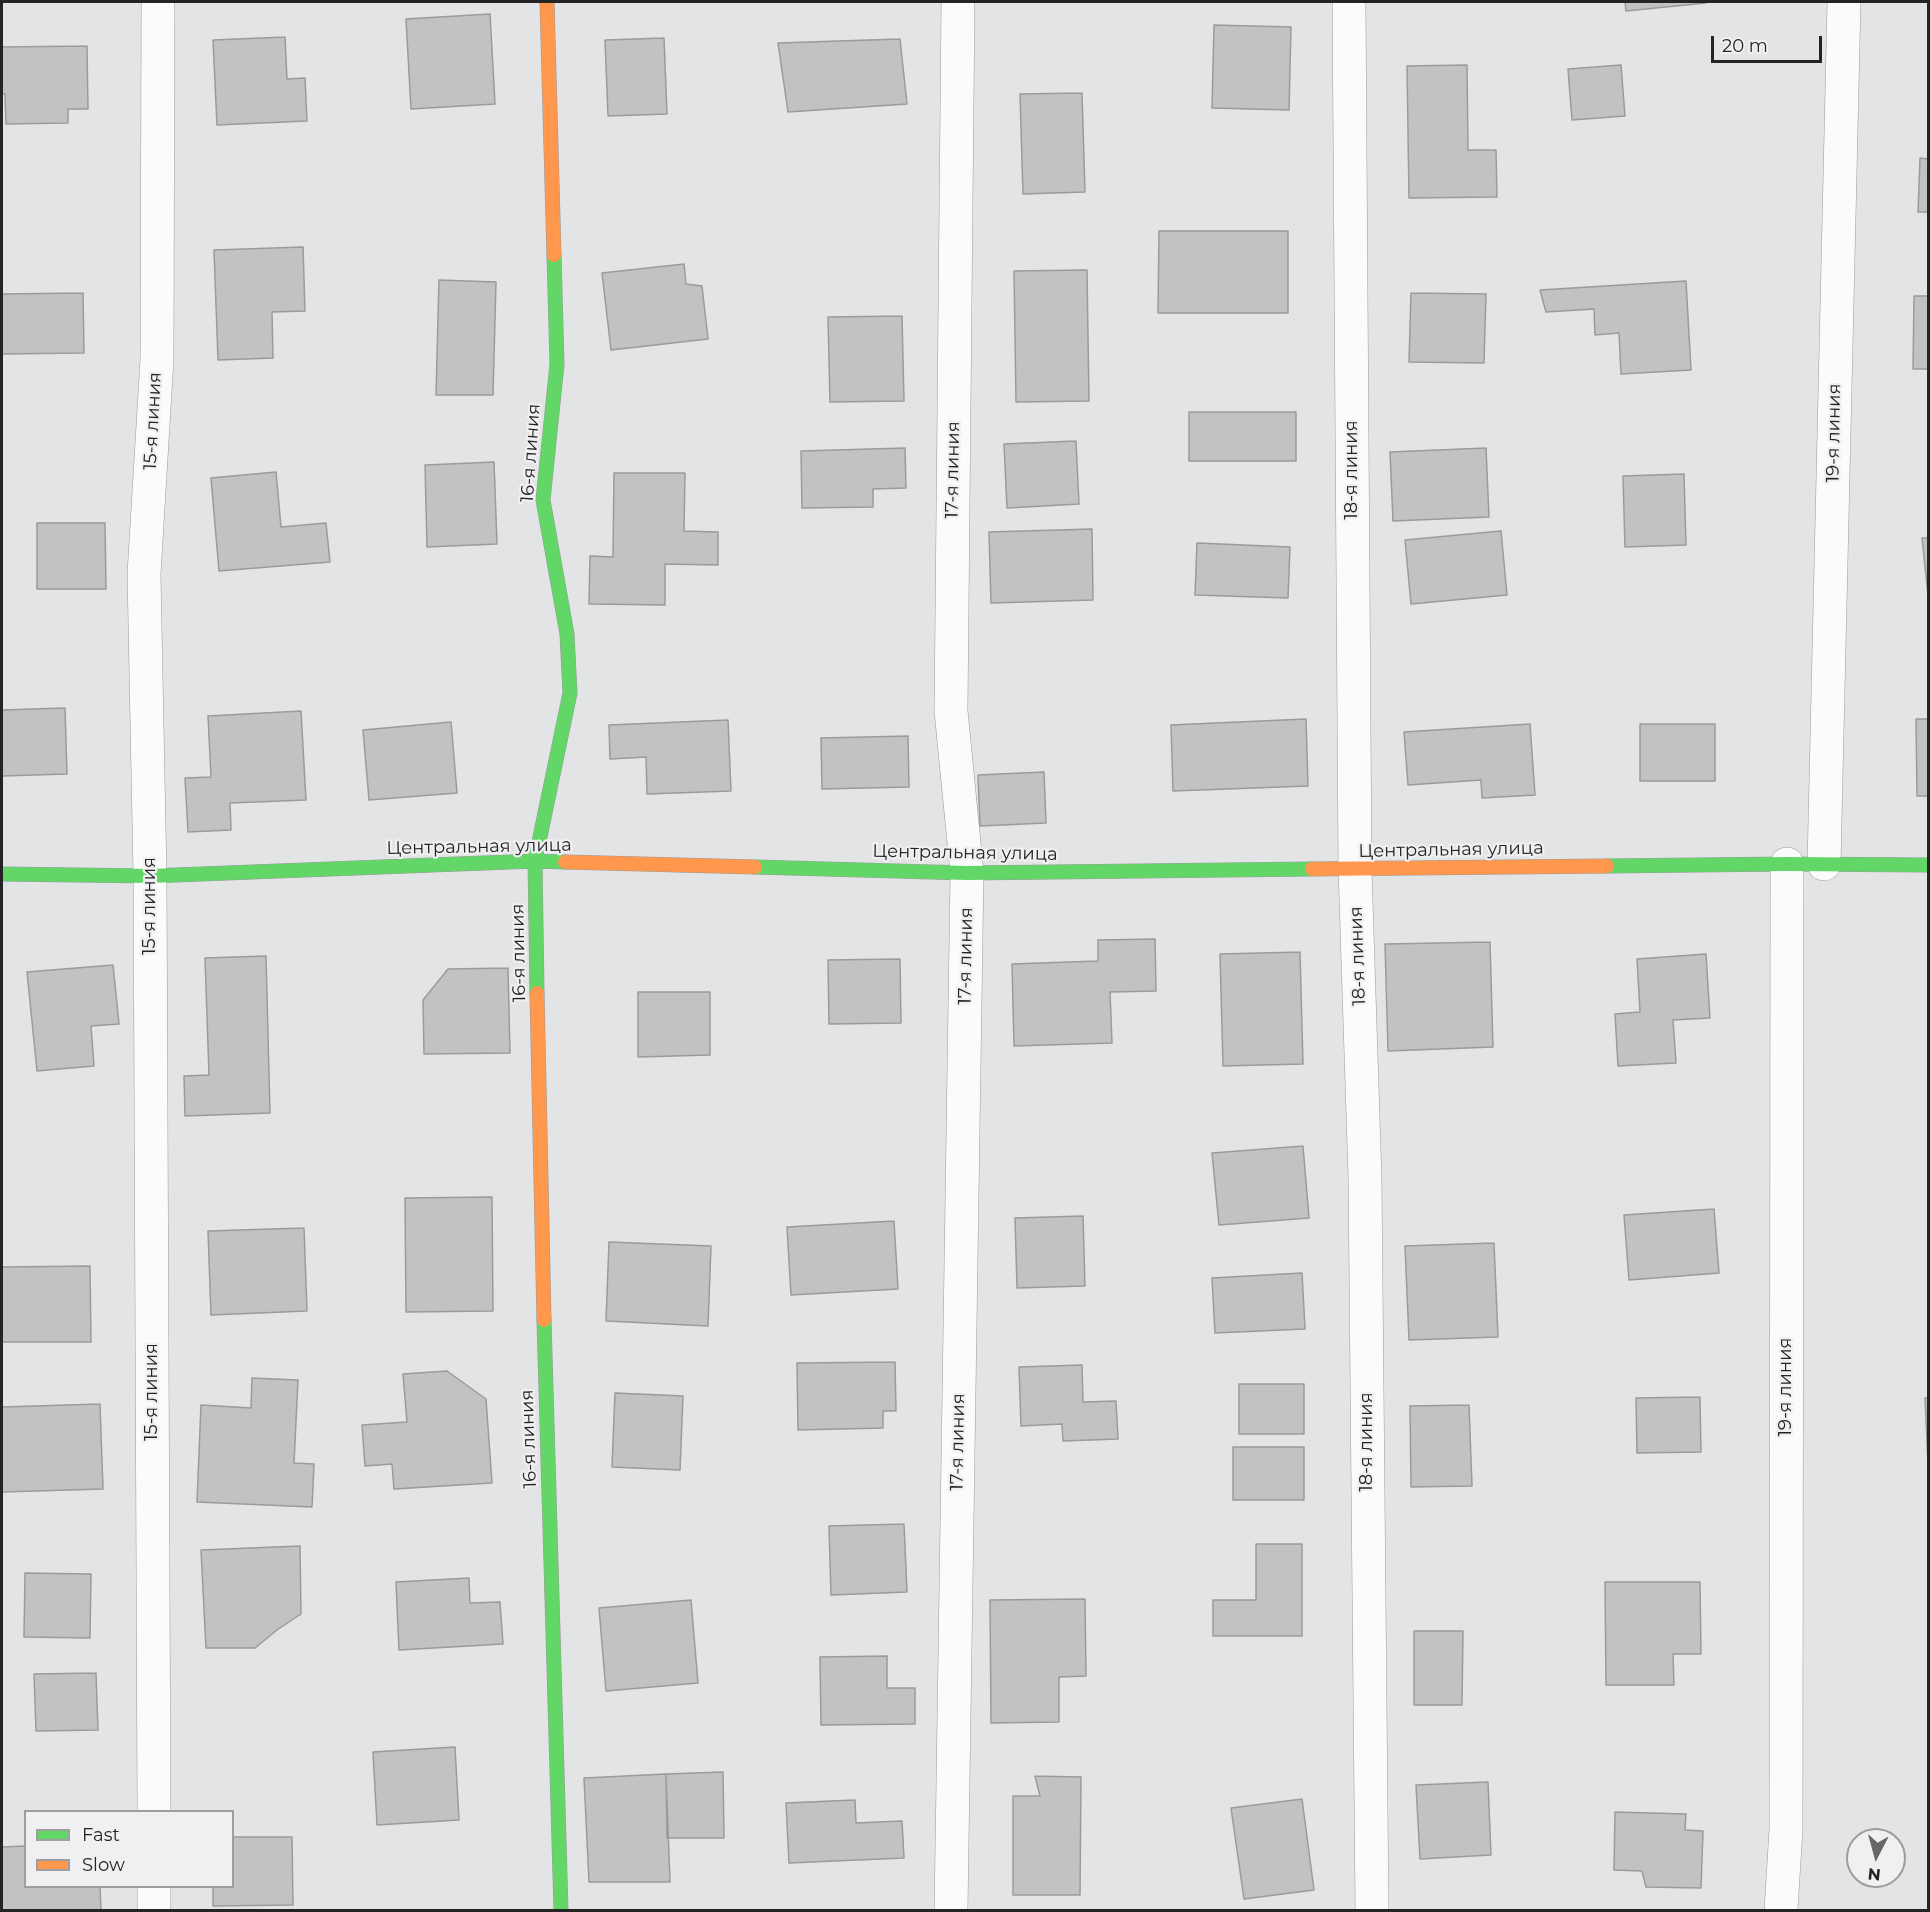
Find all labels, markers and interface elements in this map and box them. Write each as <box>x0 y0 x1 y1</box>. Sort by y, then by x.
scale bar <box>1714 24 1825 62</box>
text: 20 m <box>1722 35 1768 57</box>
street label: 15-я линия <box>140 372 166 470</box>
street label: 19-я линия <box>1822 383 1846 483</box>
street label: 16-я линия <box>517 403 545 503</box>
street label: 18-я линия <box>1341 420 1363 520</box>
street label: 17-я линия <box>941 421 965 519</box>
street label: Центральная улица <box>386 835 572 859</box>
street label: Центральная улица <box>1358 838 1544 862</box>
street label: Центральная улица <box>872 841 1058 865</box>
street label: 15-я линия <box>139 857 161 955</box>
street label: 16-я линия <box>507 903 531 1003</box>
street label: 18-я линия <box>1345 906 1371 1006</box>
street label: 17-я линия <box>954 907 978 1005</box>
street label: 19-я линия <box>1775 1338 1797 1436</box>
street label: 15-я линия <box>141 1343 163 1441</box>
street label: 16-я линия <box>516 1389 542 1489</box>
street label: 18-я линия <box>1356 1392 1378 1492</box>
street label: 17-я линия <box>946 1393 970 1491</box>
legend <box>24 1810 234 1888</box>
text: Fast <box>82 1824 120 1846</box>
north arrow <box>1846 1828 1906 1888</box>
text: Slow <box>82 1854 125 1876</box>
text: N <box>1867 1864 1882 1885</box>

